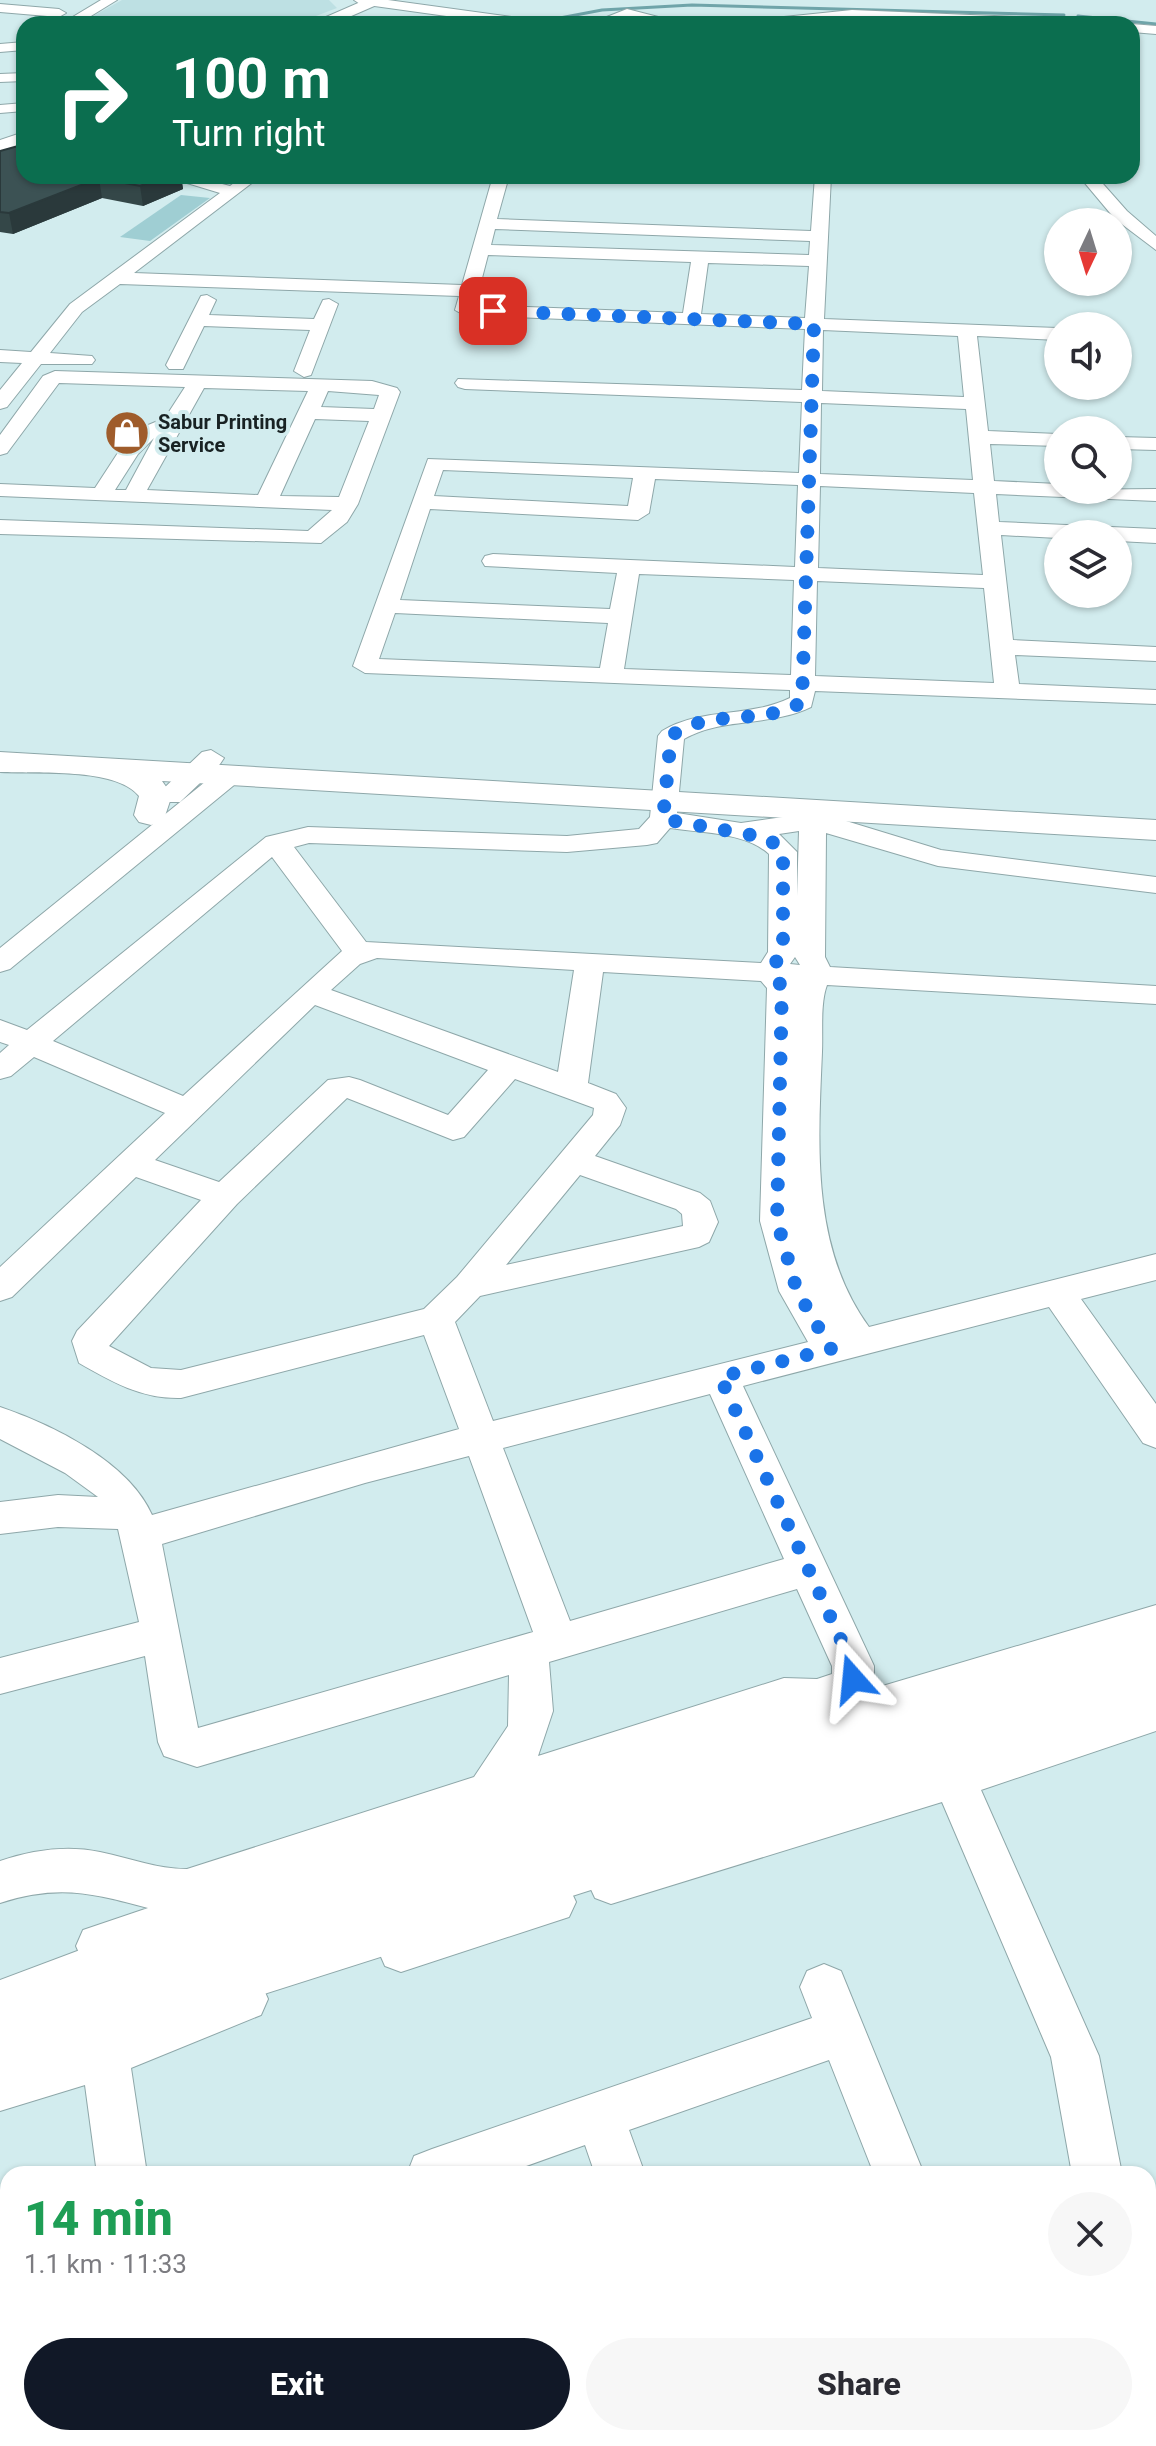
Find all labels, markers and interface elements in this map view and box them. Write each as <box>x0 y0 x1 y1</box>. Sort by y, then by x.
text: 100 m <box>172 46 331 112</box>
icon: right <box>40 48 144 152</box>
text: Turn right <box>172 113 325 155</box>
north arrow <box>1044 208 1132 296</box>
map controls <box>1044 208 1132 608</box>
pin <box>459 277 527 345</box>
icon: arrive <box>471 289 515 333</box>
button: sound <box>1044 312 1132 400</box>
shop icon: Sabur Printing Service <box>103 409 151 457</box>
place label: Sabur Printing Service <box>158 410 287 457</box>
button: search <box>1044 416 1132 504</box>
button: layers <box>1044 520 1132 608</box>
position arrow <box>811 1637 895 1721</box>
text: 14 min <box>24 2190 173 2247</box>
button: close <box>1048 2192 1132 2276</box>
text: 1.1 km · 11:33 <box>24 2249 187 2279</box>
button: Exit <box>24 2338 570 2430</box>
button: Share <box>586 2338 1132 2430</box>

